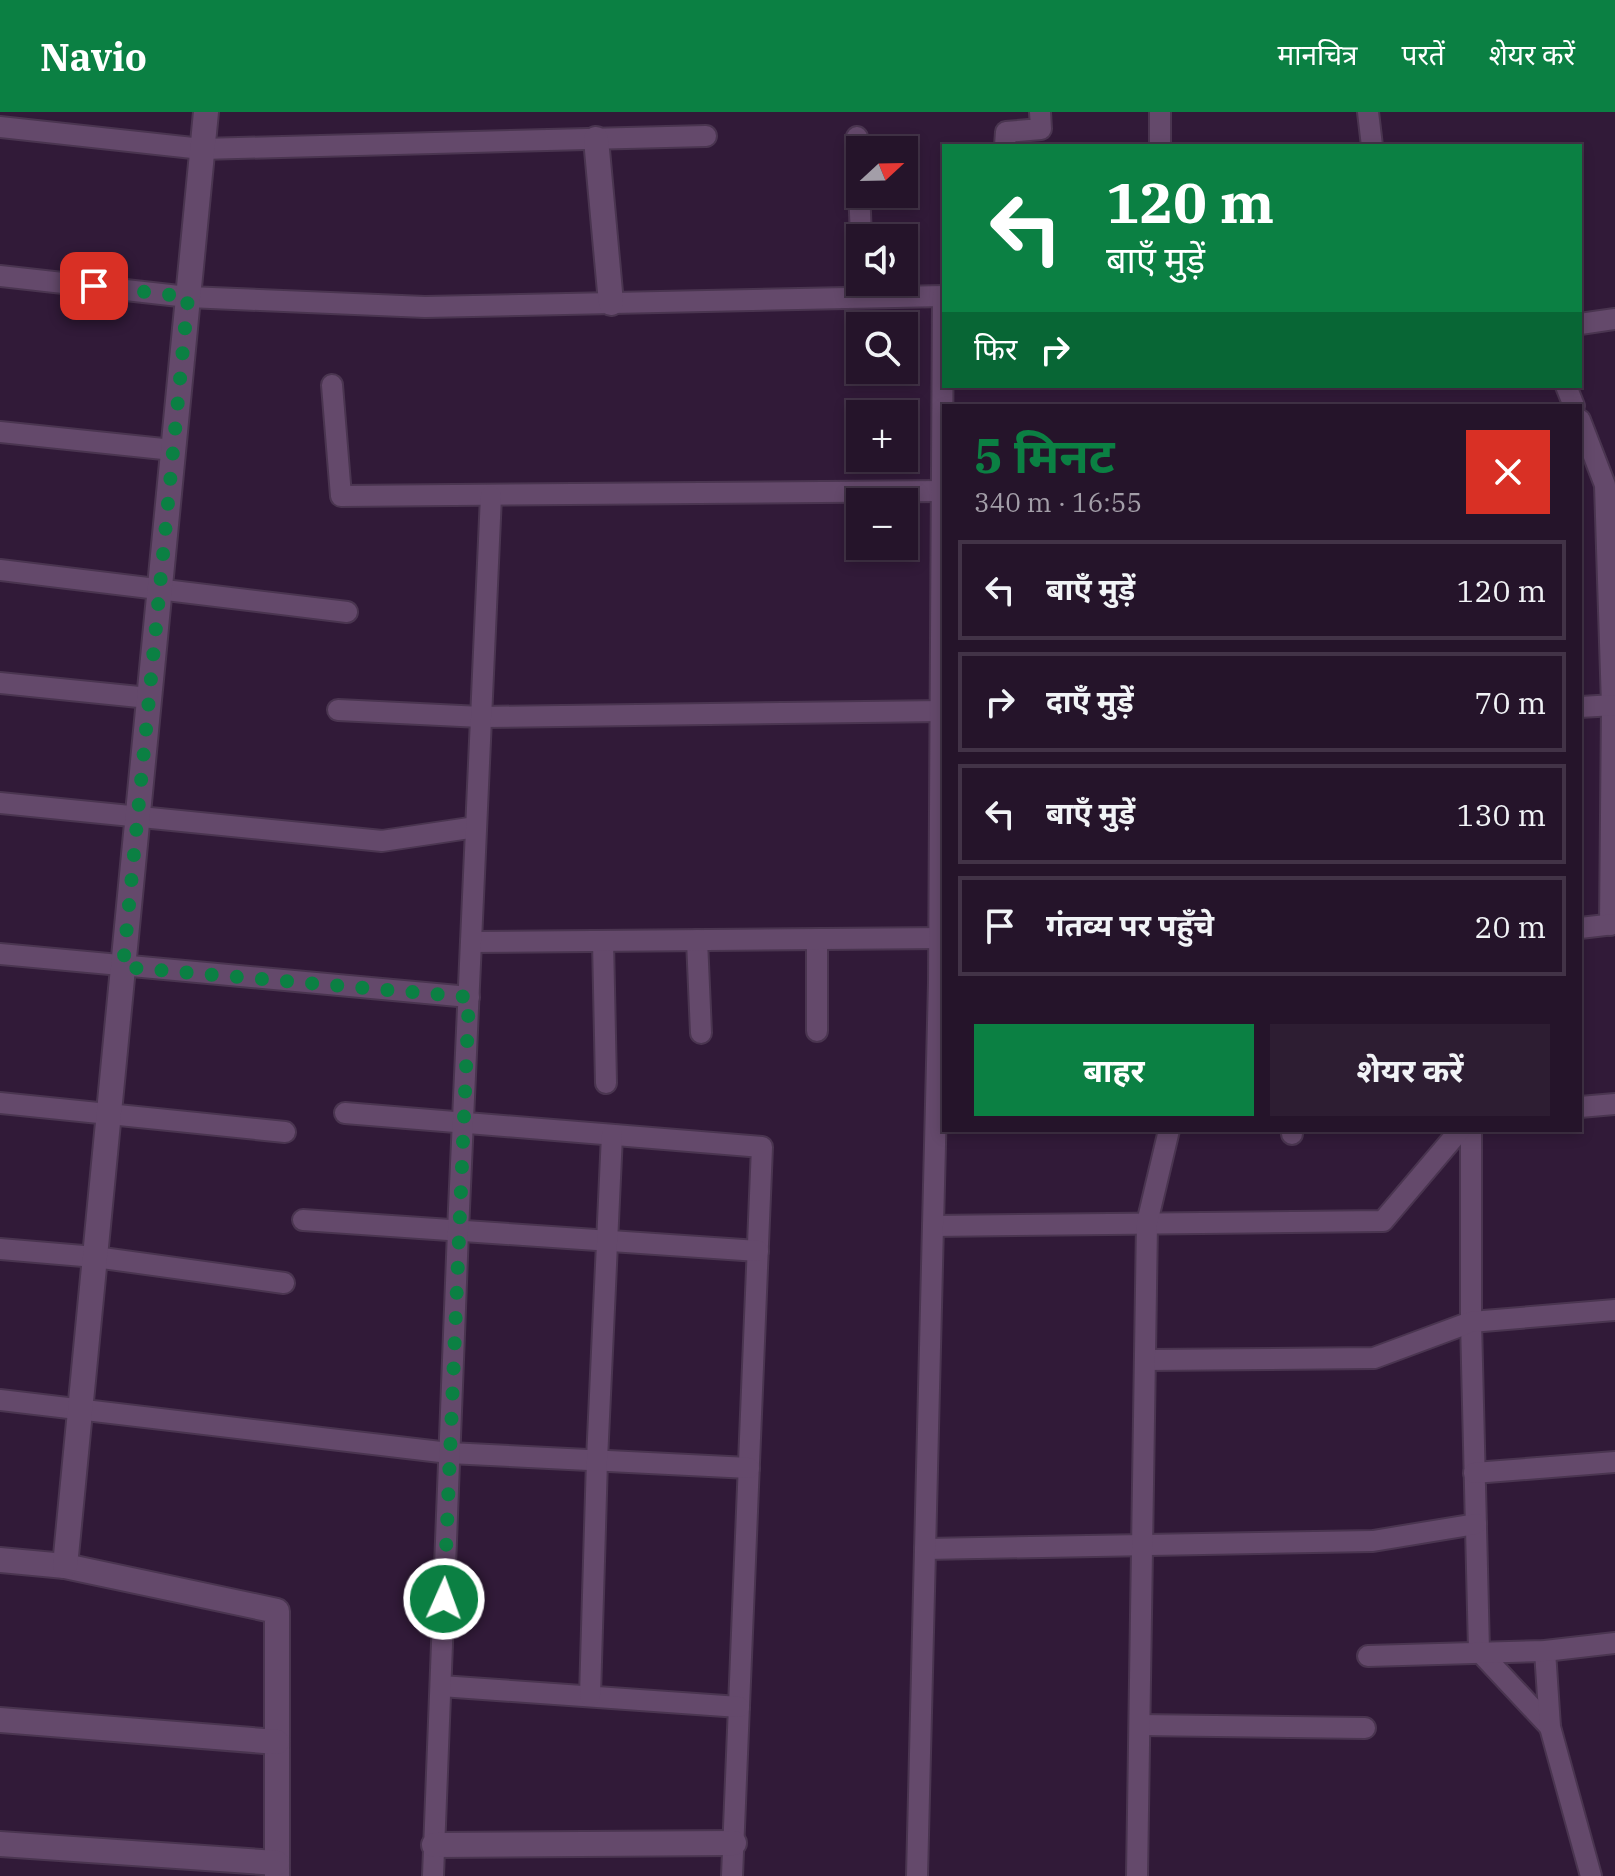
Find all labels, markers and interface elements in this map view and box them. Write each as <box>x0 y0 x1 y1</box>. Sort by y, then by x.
text: Navio <box>40 32 147 81</box>
text: मानचित्र <box>1277 36 1357 73</box>
text: परतें <box>1401 36 1445 73</box>
text: शेयर करें <box>1489 36 1575 73</box>
north arrow <box>846 136 918 208</box>
map controls <box>846 136 918 560</box>
text: 120 m <box>1106 166 1274 238</box>
icon: left <box>974 176 1078 280</box>
button: sound <box>846 224 918 296</box>
text: बाएँ मुड़ें <box>1106 236 1205 283</box>
pin <box>60 252 128 320</box>
icon: arrive <box>72 264 116 308</box>
button: search <box>846 312 918 384</box>
icon: right <box>1033 328 1077 372</box>
text: फिर <box>974 329 1017 368</box>
button: + <box>846 400 918 472</box>
text: 5 मिनट <box>974 424 1115 486</box>
button: close <box>1466 430 1550 514</box>
text: 340 m · 16:55 <box>974 485 1142 519</box>
button: − <box>846 488 918 560</box>
icon: left <box>978 568 1022 612</box>
text: बाएँ मुड़ें <box>1046 569 1135 608</box>
text: 120 m <box>1456 571 1546 610</box>
icon: right <box>978 680 1022 724</box>
text: दाएँ मुड़ें <box>1046 681 1134 720</box>
text: 70 m <box>1474 683 1546 722</box>
icon: left <box>978 792 1022 836</box>
text: बाएँ मुड़ें <box>1046 793 1135 832</box>
text: 130 m <box>1456 795 1546 834</box>
icon: arrive <box>978 904 1022 948</box>
text: गंतव्य पर पहुँचे <box>1046 905 1214 944</box>
text: 20 m <box>1474 907 1546 946</box>
button: बाहर <box>974 1024 1254 1116</box>
button: शेयर करें <box>1270 1024 1550 1116</box>
position arrow <box>402 1557 486 1641</box>

